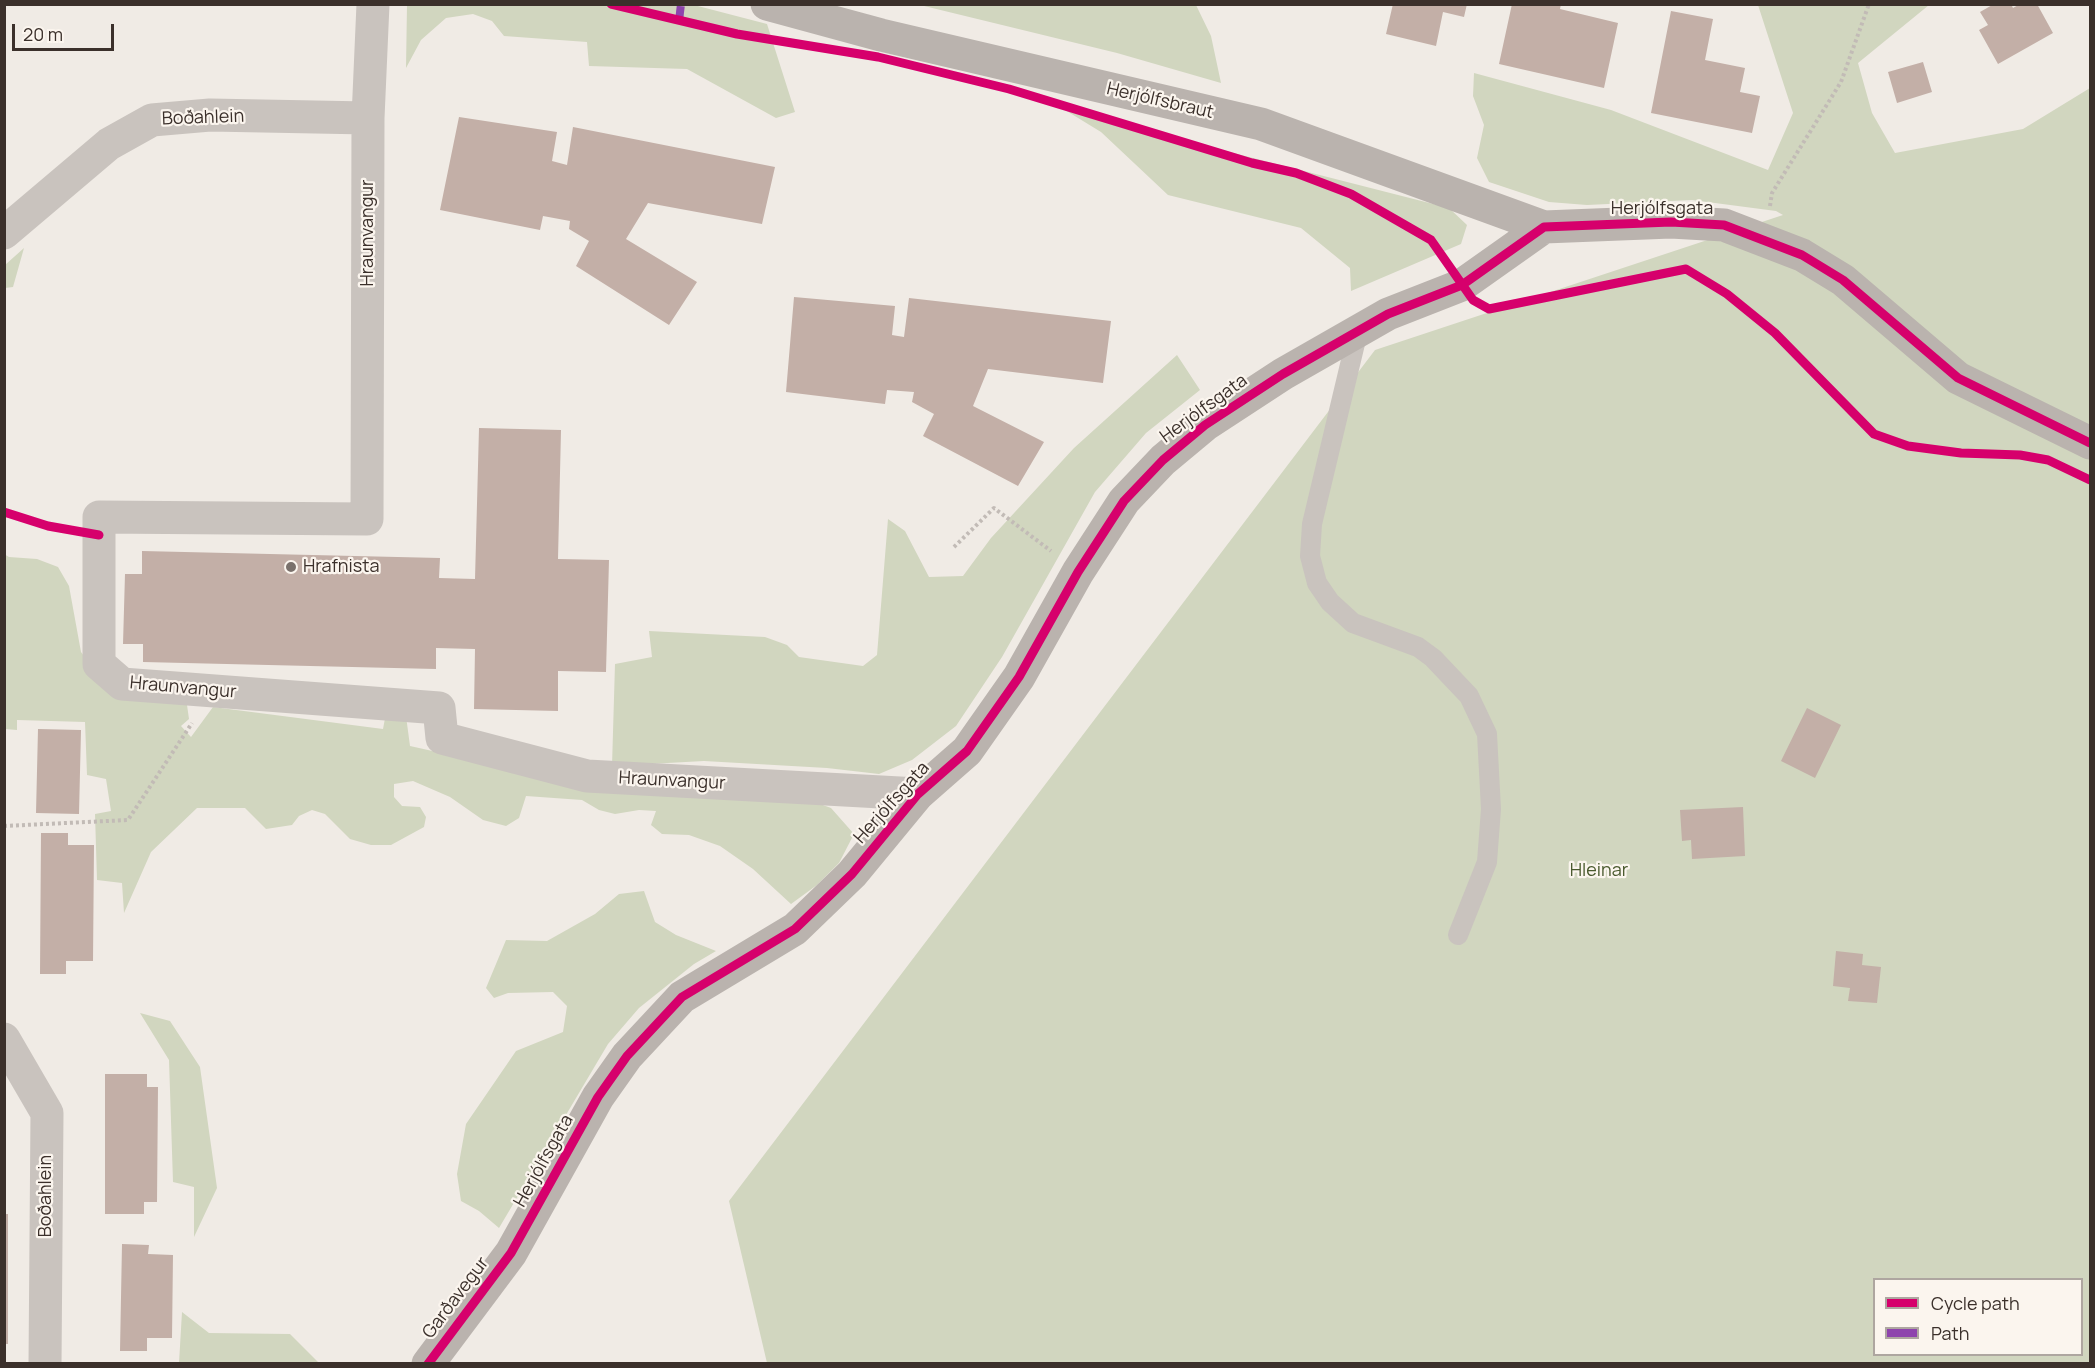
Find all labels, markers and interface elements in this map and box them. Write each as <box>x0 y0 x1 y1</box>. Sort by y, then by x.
scale bar <box>15 12 117 50</box>
text: 20 m <box>23 22 63 46</box>
street label: Herjólfsbraut <box>1104 78 1216 124</box>
street label: Boðahlein <box>161 106 245 130</box>
street label: Hraunvangur <box>357 180 379 286</box>
street label: Herjólfsgata <box>1611 198 1713 220</box>
street label: Herjólfsgata <box>1156 370 1252 448</box>
place label: Hrafnista <box>303 556 379 578</box>
marker: Hrafnista <box>284 560 298 574</box>
street label: Hraunvangur <box>129 673 237 703</box>
street label: Herjólfsgata <box>850 758 934 848</box>
street label: Hraunvangur <box>618 767 726 795</box>
park label: Hleinar <box>1570 860 1628 882</box>
street label: Herjólfsgata <box>510 1111 578 1211</box>
street label: Boðahlein <box>35 1155 57 1237</box>
street label: Garðavegur <box>418 1253 494 1343</box>
legend <box>1873 1278 2083 1356</box>
text: Cycle path <box>1931 1291 2020 1315</box>
text: Path <box>1931 1321 1969 1345</box>

